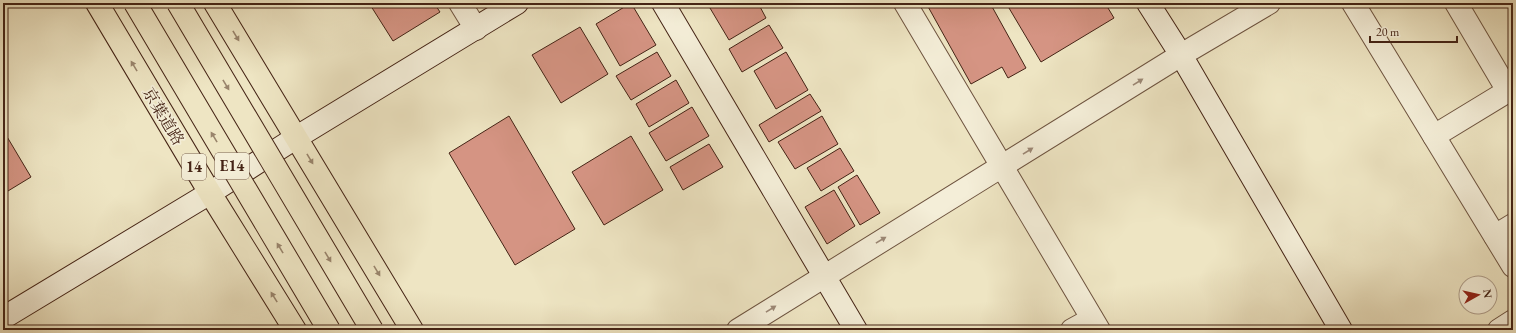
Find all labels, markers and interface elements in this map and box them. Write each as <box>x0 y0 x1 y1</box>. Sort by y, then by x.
scale bar <box>1370 18 1457 44</box>
text: 20 m <box>1376 24 1400 40</box>
one-way arrow <box>232 30 239 42</box>
one-way arrow <box>130 61 138 71</box>
one-way arrow <box>1132 78 1144 85</box>
one-way arrow <box>223 79 230 91</box>
street label: 京葉道路 <box>138 83 189 149</box>
one-way arrow <box>210 131 217 143</box>
one-way arrow <box>1022 147 1034 154</box>
road number: E14 <box>215 153 249 179</box>
one-way arrow <box>307 153 314 165</box>
road number: 14 <box>182 154 206 180</box>
one-way arrow <box>875 237 887 244</box>
one-way arrow <box>277 242 284 254</box>
one-way arrow <box>325 251 332 263</box>
one-way arrow <box>373 266 381 276</box>
north arrow <box>1458 275 1498 315</box>
text: N <box>1480 288 1495 299</box>
one-way arrow <box>270 292 278 302</box>
one-way arrow <box>766 305 776 313</box>

